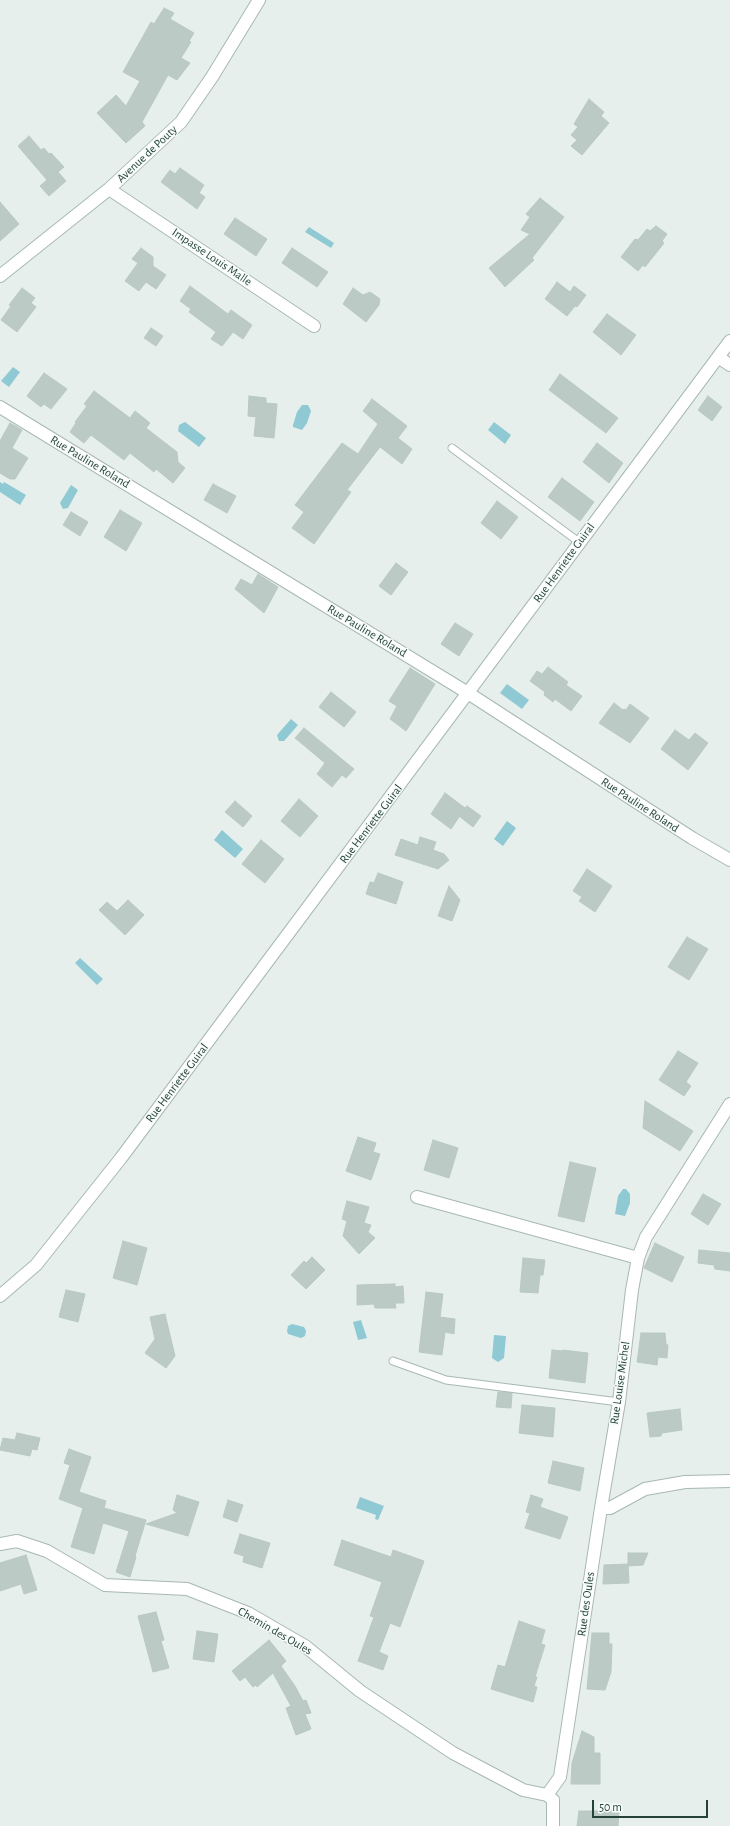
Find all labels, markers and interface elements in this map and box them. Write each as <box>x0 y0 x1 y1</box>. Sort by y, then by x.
street label: Avenue de Pouty <box>114 122 180 186</box>
street label: Impasse Louis Malle <box>169 225 255 289</box>
street label: Rue Pauline Roland <box>48 433 132 491</box>
street label: Rue Henriette Guiral <box>530 520 598 606</box>
street label: Rue Pauline Roland <box>325 602 409 660</box>
street label: Rue Pauline Roland <box>598 774 682 836</box>
street label: Rue Henriette Guiral <box>337 782 405 866</box>
street label: Rue Henriette Guiral <box>143 1041 211 1125</box>
street label: Rue Louise Michel <box>607 1341 633 1425</box>
street label: Rue des Oules <box>574 1571 598 1637</box>
street label: Chemin des Oules <box>235 1604 315 1658</box>
scale bar <box>594 1792 710 1818</box>
text: 50 m <box>599 1801 622 1813</box>

